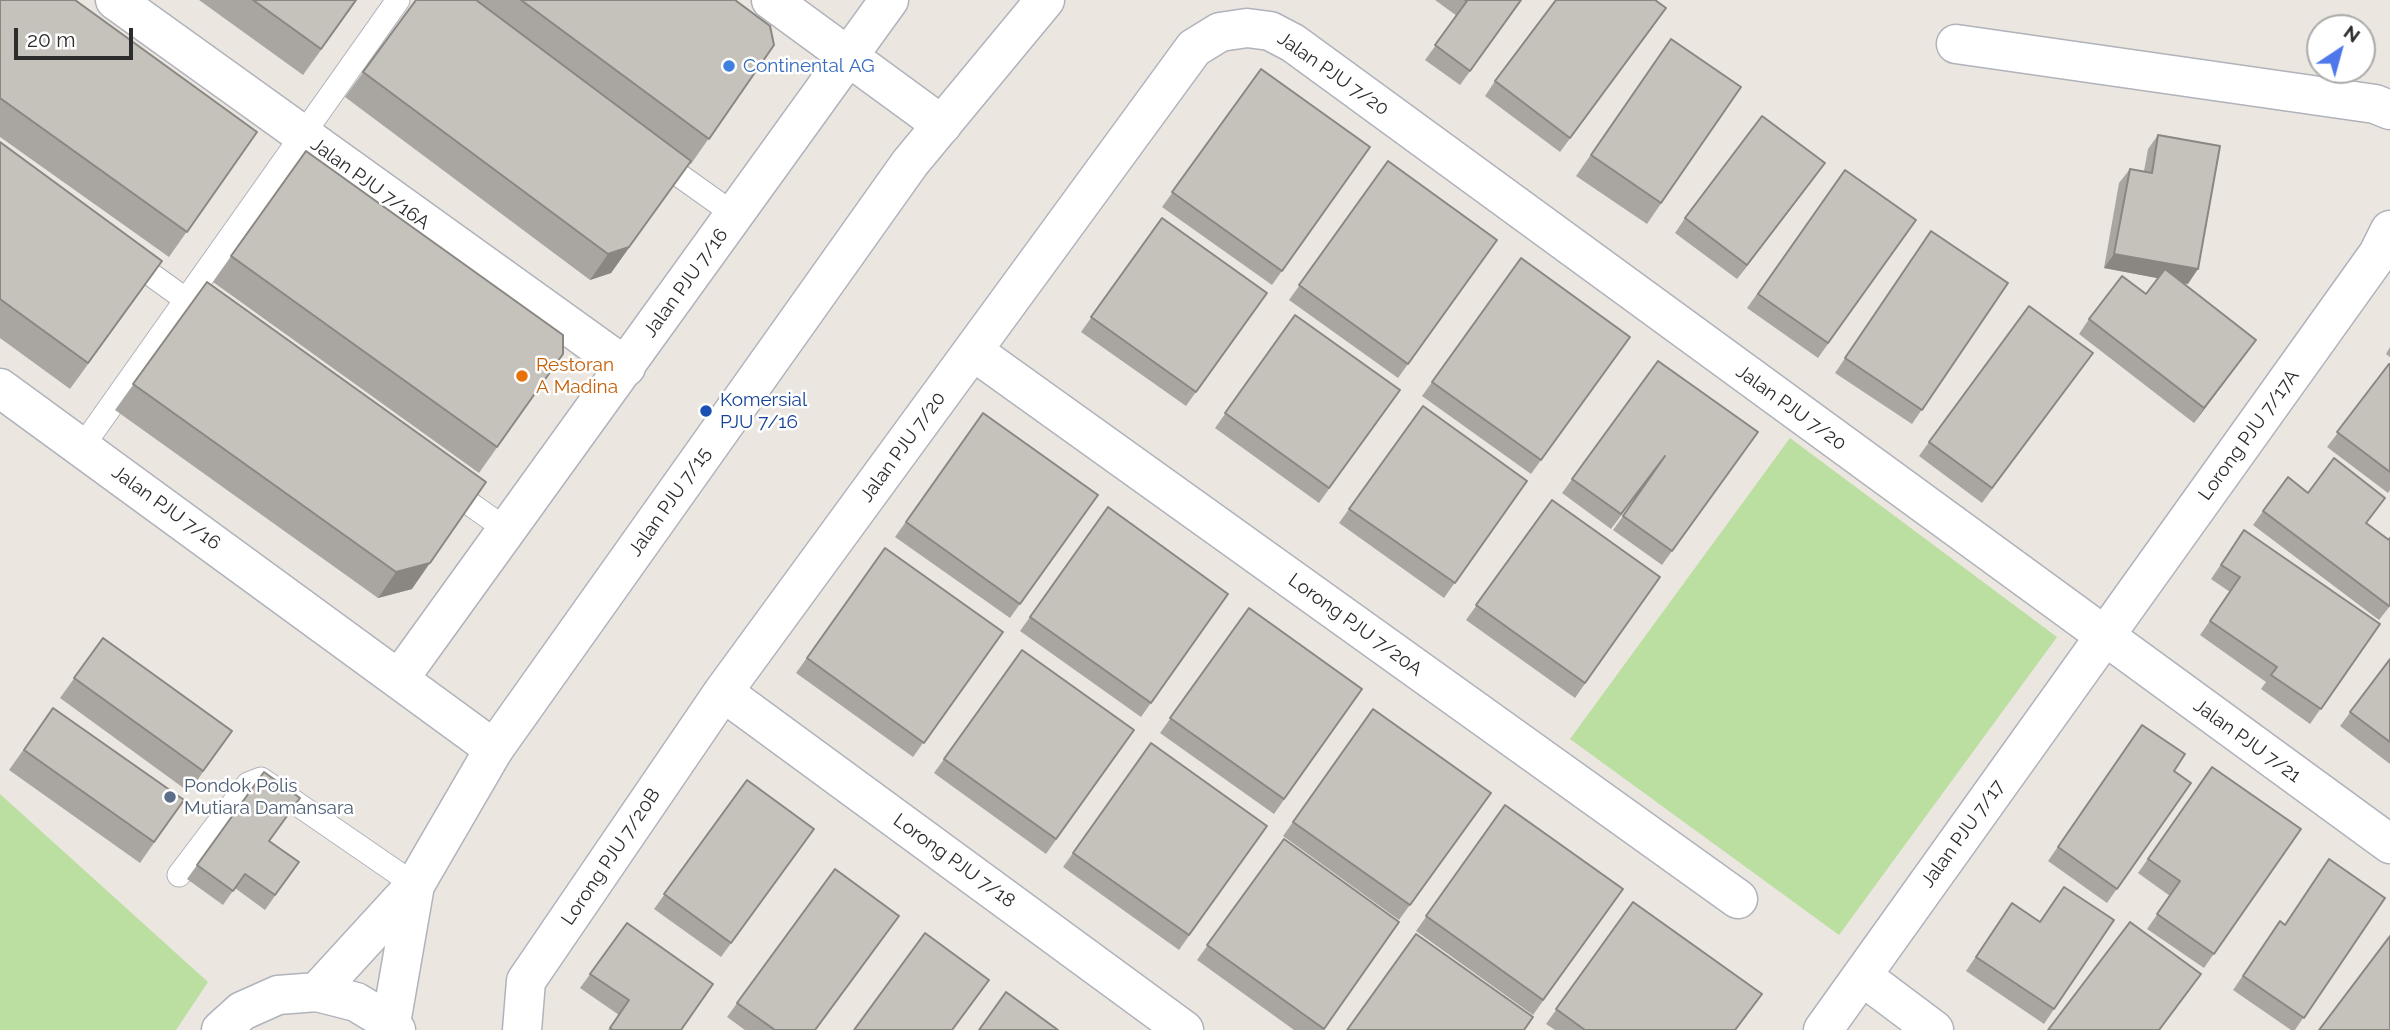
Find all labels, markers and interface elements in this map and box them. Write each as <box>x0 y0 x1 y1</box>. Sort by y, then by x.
scale bar <box>18 14 136 58</box>
north arrow <box>2306 14 2376 84</box>
text: N <box>2340 20 2364 47</box>
text: 20 m <box>27 27 75 52</box>
street label: Jalan PJU 7/20 <box>1273 27 1393 121</box>
place label: Continental AG <box>743 55 875 77</box>
marker: Continental AG <box>721 58 737 74</box>
street label: Jalan PJU 7/16A <box>306 133 434 235</box>
street label: Jalan PJU 7/16 <box>639 224 733 342</box>
place label: Restoran A Madina <box>536 354 618 398</box>
street label: Jalan PJU 7/20 <box>1731 360 1851 456</box>
street label: Lorong PJU 7/17A <box>2194 365 2304 505</box>
marker: Restoran A Madina <box>514 368 530 384</box>
street label: Jalan PJU 7/20 <box>855 387 951 507</box>
place label: Komersial PJU 7/16 <box>720 389 807 433</box>
marker: Komersial PJU 7/16 <box>698 403 714 419</box>
street label: Jalan PJU 7/15 <box>624 443 716 561</box>
street label: Jalan PJU 7/16 <box>107 461 225 555</box>
street label: Lorong PJU 7/20A <box>1284 569 1426 681</box>
street label: Jalan PJU 7/21 <box>2189 694 2305 788</box>
place label: Pondok Polis Mutiara Damansara <box>184 775 354 819</box>
street label: Jalan PJU 7/17 <box>1916 776 2010 892</box>
street label: Lorong PJU 7/20B <box>557 784 665 930</box>
marker: Pondok Polis Mutiara Damansara <box>162 789 178 805</box>
street label: Lorong PJU 7/18 <box>889 809 1019 913</box>

